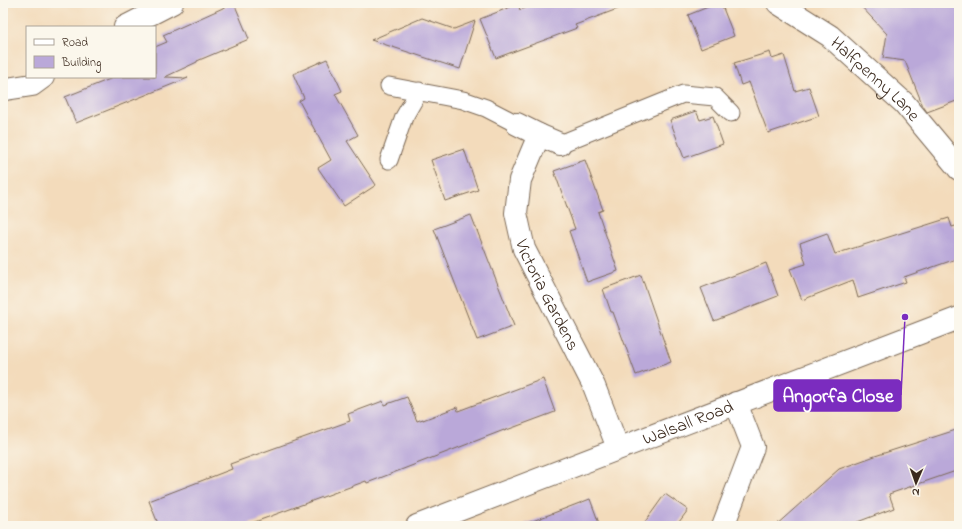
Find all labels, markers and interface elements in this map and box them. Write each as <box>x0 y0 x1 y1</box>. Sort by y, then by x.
legend <box>26 26 156 78</box>
street label: Halfpenny Lane <box>824 31 926 129</box>
text: Road <box>62 34 88 52</box>
text: Building <box>61 54 101 73</box>
street label: Victoria Gardens <box>507 236 585 356</box>
callout: Angorfa Close <box>774 380 901 411</box>
text: Angorfa Close <box>783 384 894 413</box>
street label: Walsall Road <box>639 395 738 453</box>
north arrow <box>896 463 936 503</box>
text: N <box>912 484 920 500</box>

